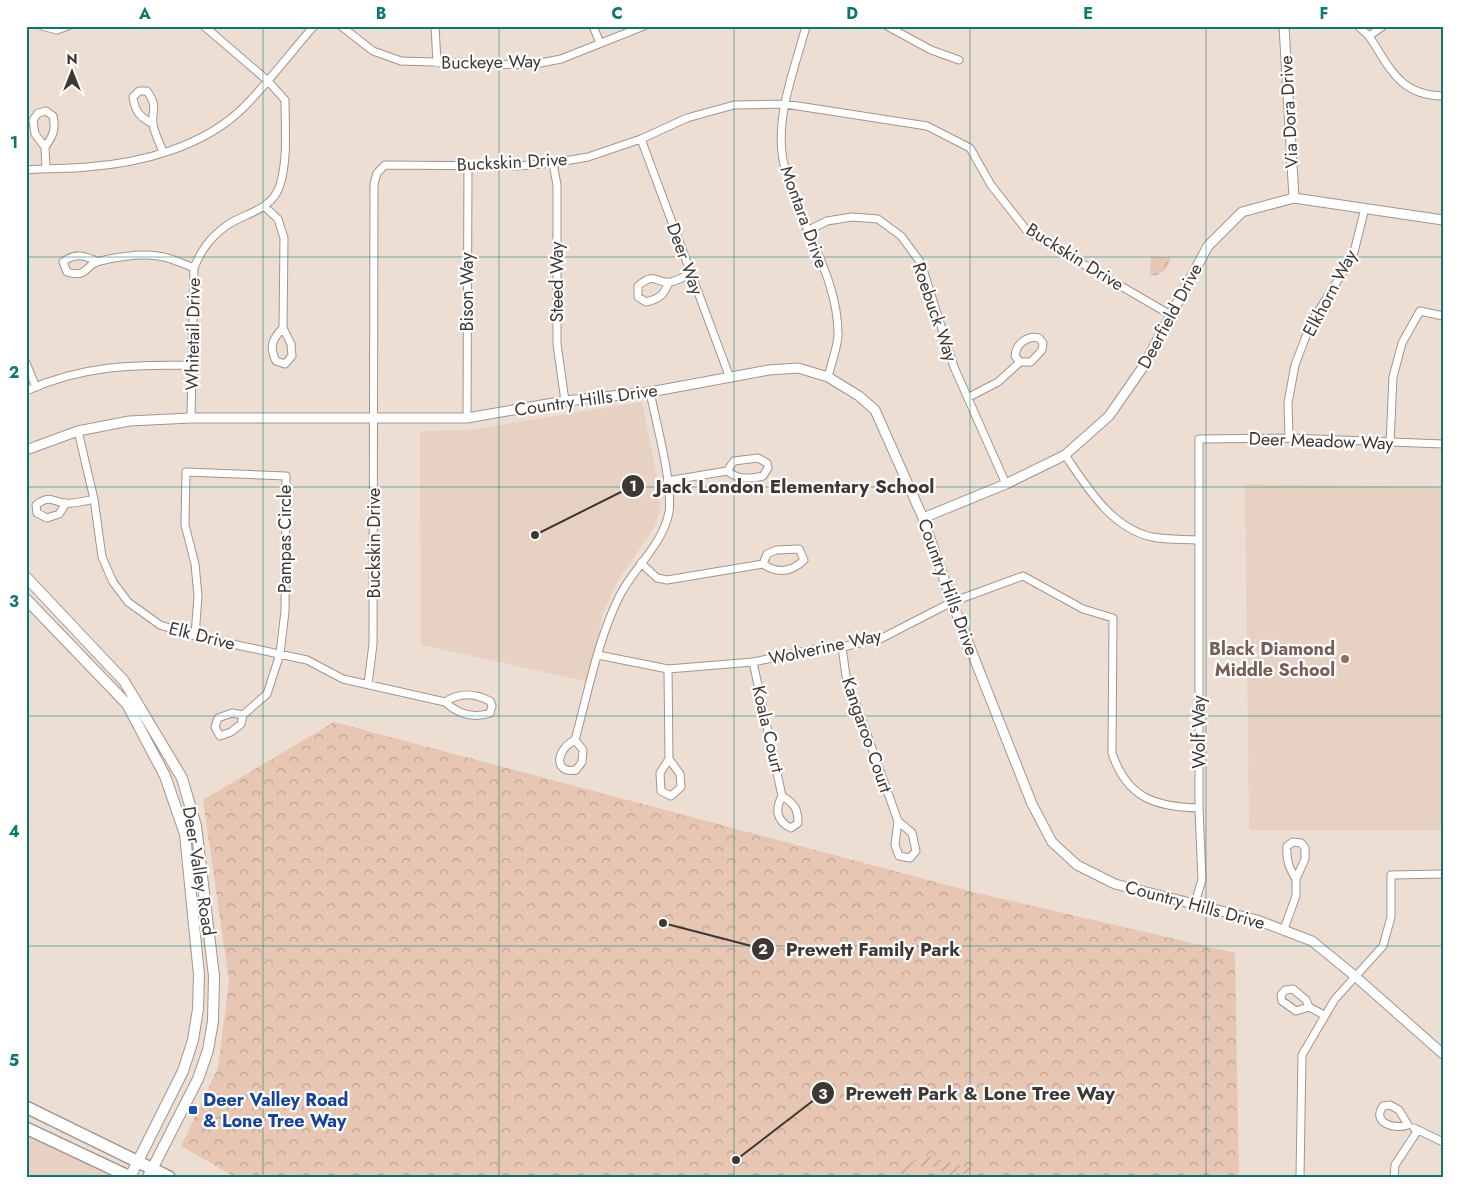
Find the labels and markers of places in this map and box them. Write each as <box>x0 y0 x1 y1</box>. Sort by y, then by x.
callout: Jack London Elementary School <box>621 469 945 503</box>
place label: Black Diamond Middle School <box>1209 636 1335 683</box>
marker: Black Diamond Middle School <box>1339 653 1351 665</box>
callout: Prewett Family Park <box>751 932 970 966</box>
callout: Prewett Park & Lone Tree Way <box>810 1076 1125 1110</box>
place label: Deer Valley Road & Lone Tree Way <box>203 1087 348 1134</box>
marker: Deer Valley Road & Lone Tree Way <box>187 1104 199 1116</box>

